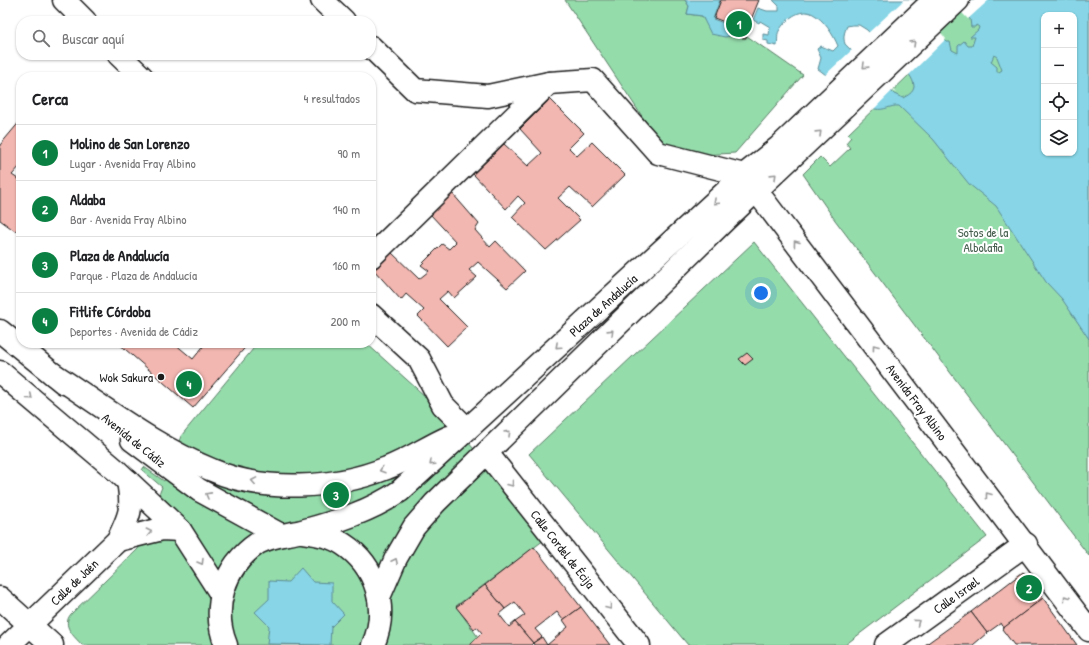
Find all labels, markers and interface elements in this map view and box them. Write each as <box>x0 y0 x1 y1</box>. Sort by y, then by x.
pin: 1 <box>726 9 752 39</box>
map controls <box>1041 12 1077 156</box>
button: + <box>1041 12 1077 48</box>
search box <box>16 16 376 60</box>
icon: search <box>30 27 52 49</box>
text: Buscar aquí <box>62 28 125 49</box>
one-way arrow <box>908 40 916 48</box>
button: − <box>1041 48 1077 84</box>
one-way arrow <box>862 61 870 68</box>
button: locate <box>1041 84 1077 120</box>
text: Cerca <box>32 87 68 110</box>
text: 4 resultados <box>303 89 360 107</box>
button: layers <box>1041 120 1077 156</box>
one-way arrow <box>814 130 822 137</box>
text: Molino de San Lorenzo <box>70 133 189 154</box>
text: 1 <box>43 144 47 162</box>
text: 90 m <box>338 144 360 162</box>
text: Lugar · Avenida Fray Albino <box>70 154 196 172</box>
one-way arrow <box>770 173 777 180</box>
text: Aldaba <box>70 189 105 210</box>
one-way arrow <box>713 197 721 204</box>
text: 2 <box>42 200 48 218</box>
text: 140 m <box>333 200 360 218</box>
text: Bar · Avenida Fray Albino <box>70 210 187 228</box>
park label: Sotos de la Albolafia <box>958 223 1008 256</box>
one-way arrow <box>794 241 801 248</box>
text: Plaza de Andalucía <box>70 245 169 266</box>
text: 3 <box>42 256 48 274</box>
text: 160 m <box>332 256 360 274</box>
text: Parque · Plaza de Andalucía <box>70 266 197 284</box>
street label: Plaza de Andalucía <box>565 270 641 340</box>
your location <box>751 283 771 303</box>
text: Fitlife Córdoba <box>70 301 150 322</box>
text: 4 <box>43 312 47 330</box>
text: 200 m <box>330 312 360 330</box>
text: Deportes · Avenida de Cádiz <box>70 322 198 340</box>
one-way arrow <box>606 329 614 337</box>
one-way arrow <box>555 341 563 348</box>
one-way arrow <box>873 344 880 351</box>
street label: Avenida Fray Albino <box>882 360 952 444</box>
place label: Wok Sakura <box>100 368 153 386</box>
pin: 4 <box>176 369 202 399</box>
marker: Wok Sakura <box>156 372 166 382</box>
one-way arrow <box>25 393 32 400</box>
street label: Avenida de Cádiz <box>98 409 170 472</box>
one-way arrow <box>503 430 511 437</box>
one-way arrow <box>429 458 436 465</box>
one-way arrow <box>378 465 385 474</box>
one-way arrow <box>250 478 257 486</box>
one-way arrow <box>506 479 513 486</box>
pin: 3 <box>323 480 349 510</box>
one-way arrow <box>205 492 212 499</box>
one-way arrow <box>985 492 992 499</box>
street label: Calle Cordel de Écija <box>527 506 599 592</box>
one-way arrow <box>146 528 152 536</box>
street label: Calle de Jaén <box>46 555 102 609</box>
one-way arrow <box>197 558 204 565</box>
one-way arrow <box>390 558 398 565</box>
street label: Calle Israel <box>929 572 983 618</box>
pin: 2 <box>1016 573 1042 603</box>
one-way arrow <box>1064 596 1071 603</box>
one-way arrow <box>605 603 612 610</box>
one-way arrow <box>913 620 920 627</box>

